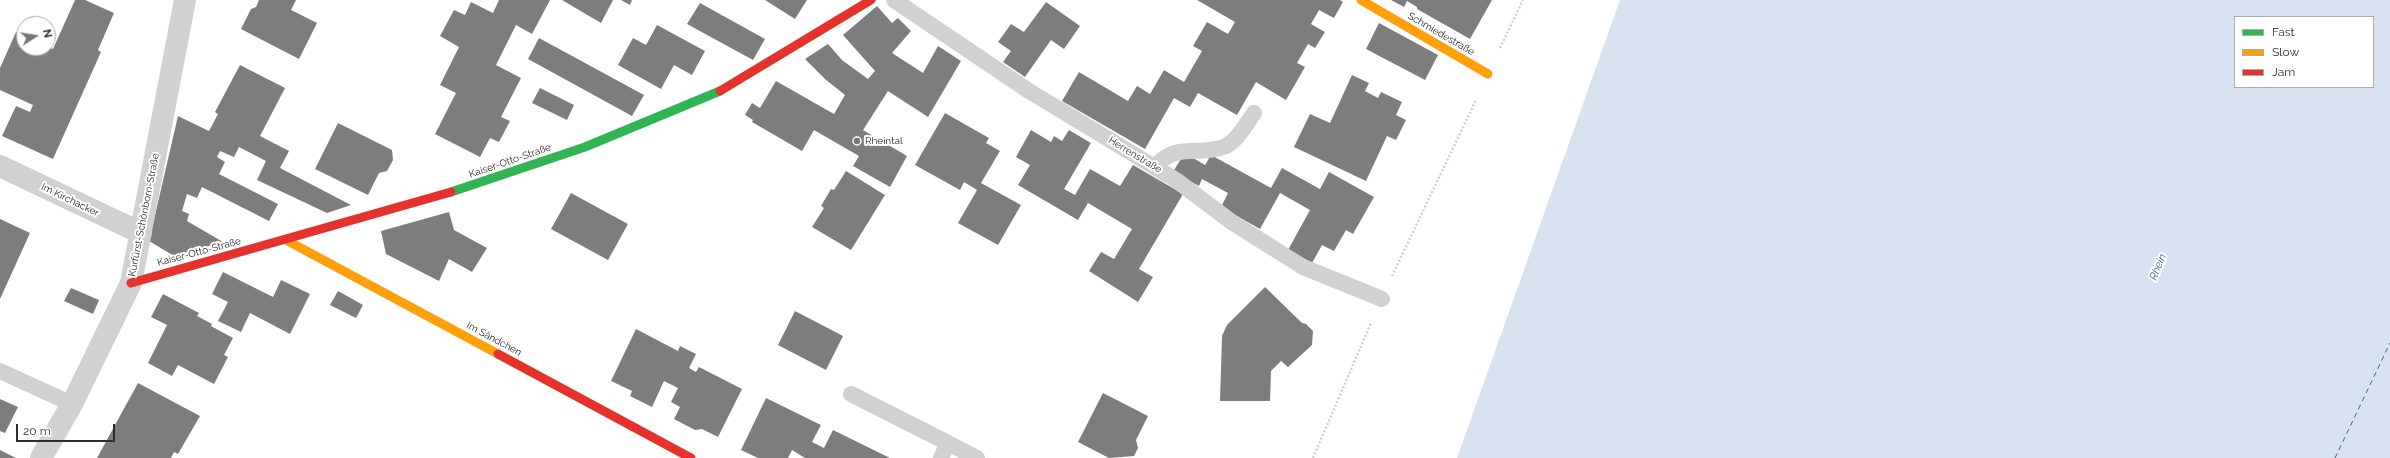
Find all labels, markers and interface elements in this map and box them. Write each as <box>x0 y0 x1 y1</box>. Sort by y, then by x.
street label: Schmiedestraße <box>1405 10 1477 58</box>
north arrow <box>16 16 56 56</box>
legend <box>2234 16 2374 88</box>
text: Fast <box>2272 25 2295 39</box>
text: N <box>40 28 54 39</box>
text: Slow <box>2272 45 2299 59</box>
text: Jam <box>2272 65 2295 79</box>
street label: Herrenstraße <box>1106 134 1164 176</box>
place label: Rheintal <box>865 135 903 147</box>
marker: Rheintal <box>852 136 862 146</box>
street label: Kaiser-Otto-Straße <box>467 141 553 181</box>
street label: Kurfürst-Schönborn-Straße <box>126 152 162 278</box>
street label: Im Kirchacker <box>39 181 101 219</box>
street label: Kaiser-Otto-Straße <box>156 235 242 269</box>
water label: Rhein <box>2147 252 2169 282</box>
street label: Im Sändchen <box>464 319 524 359</box>
scale bar <box>18 416 117 442</box>
text: 20 m <box>23 424 51 438</box>

